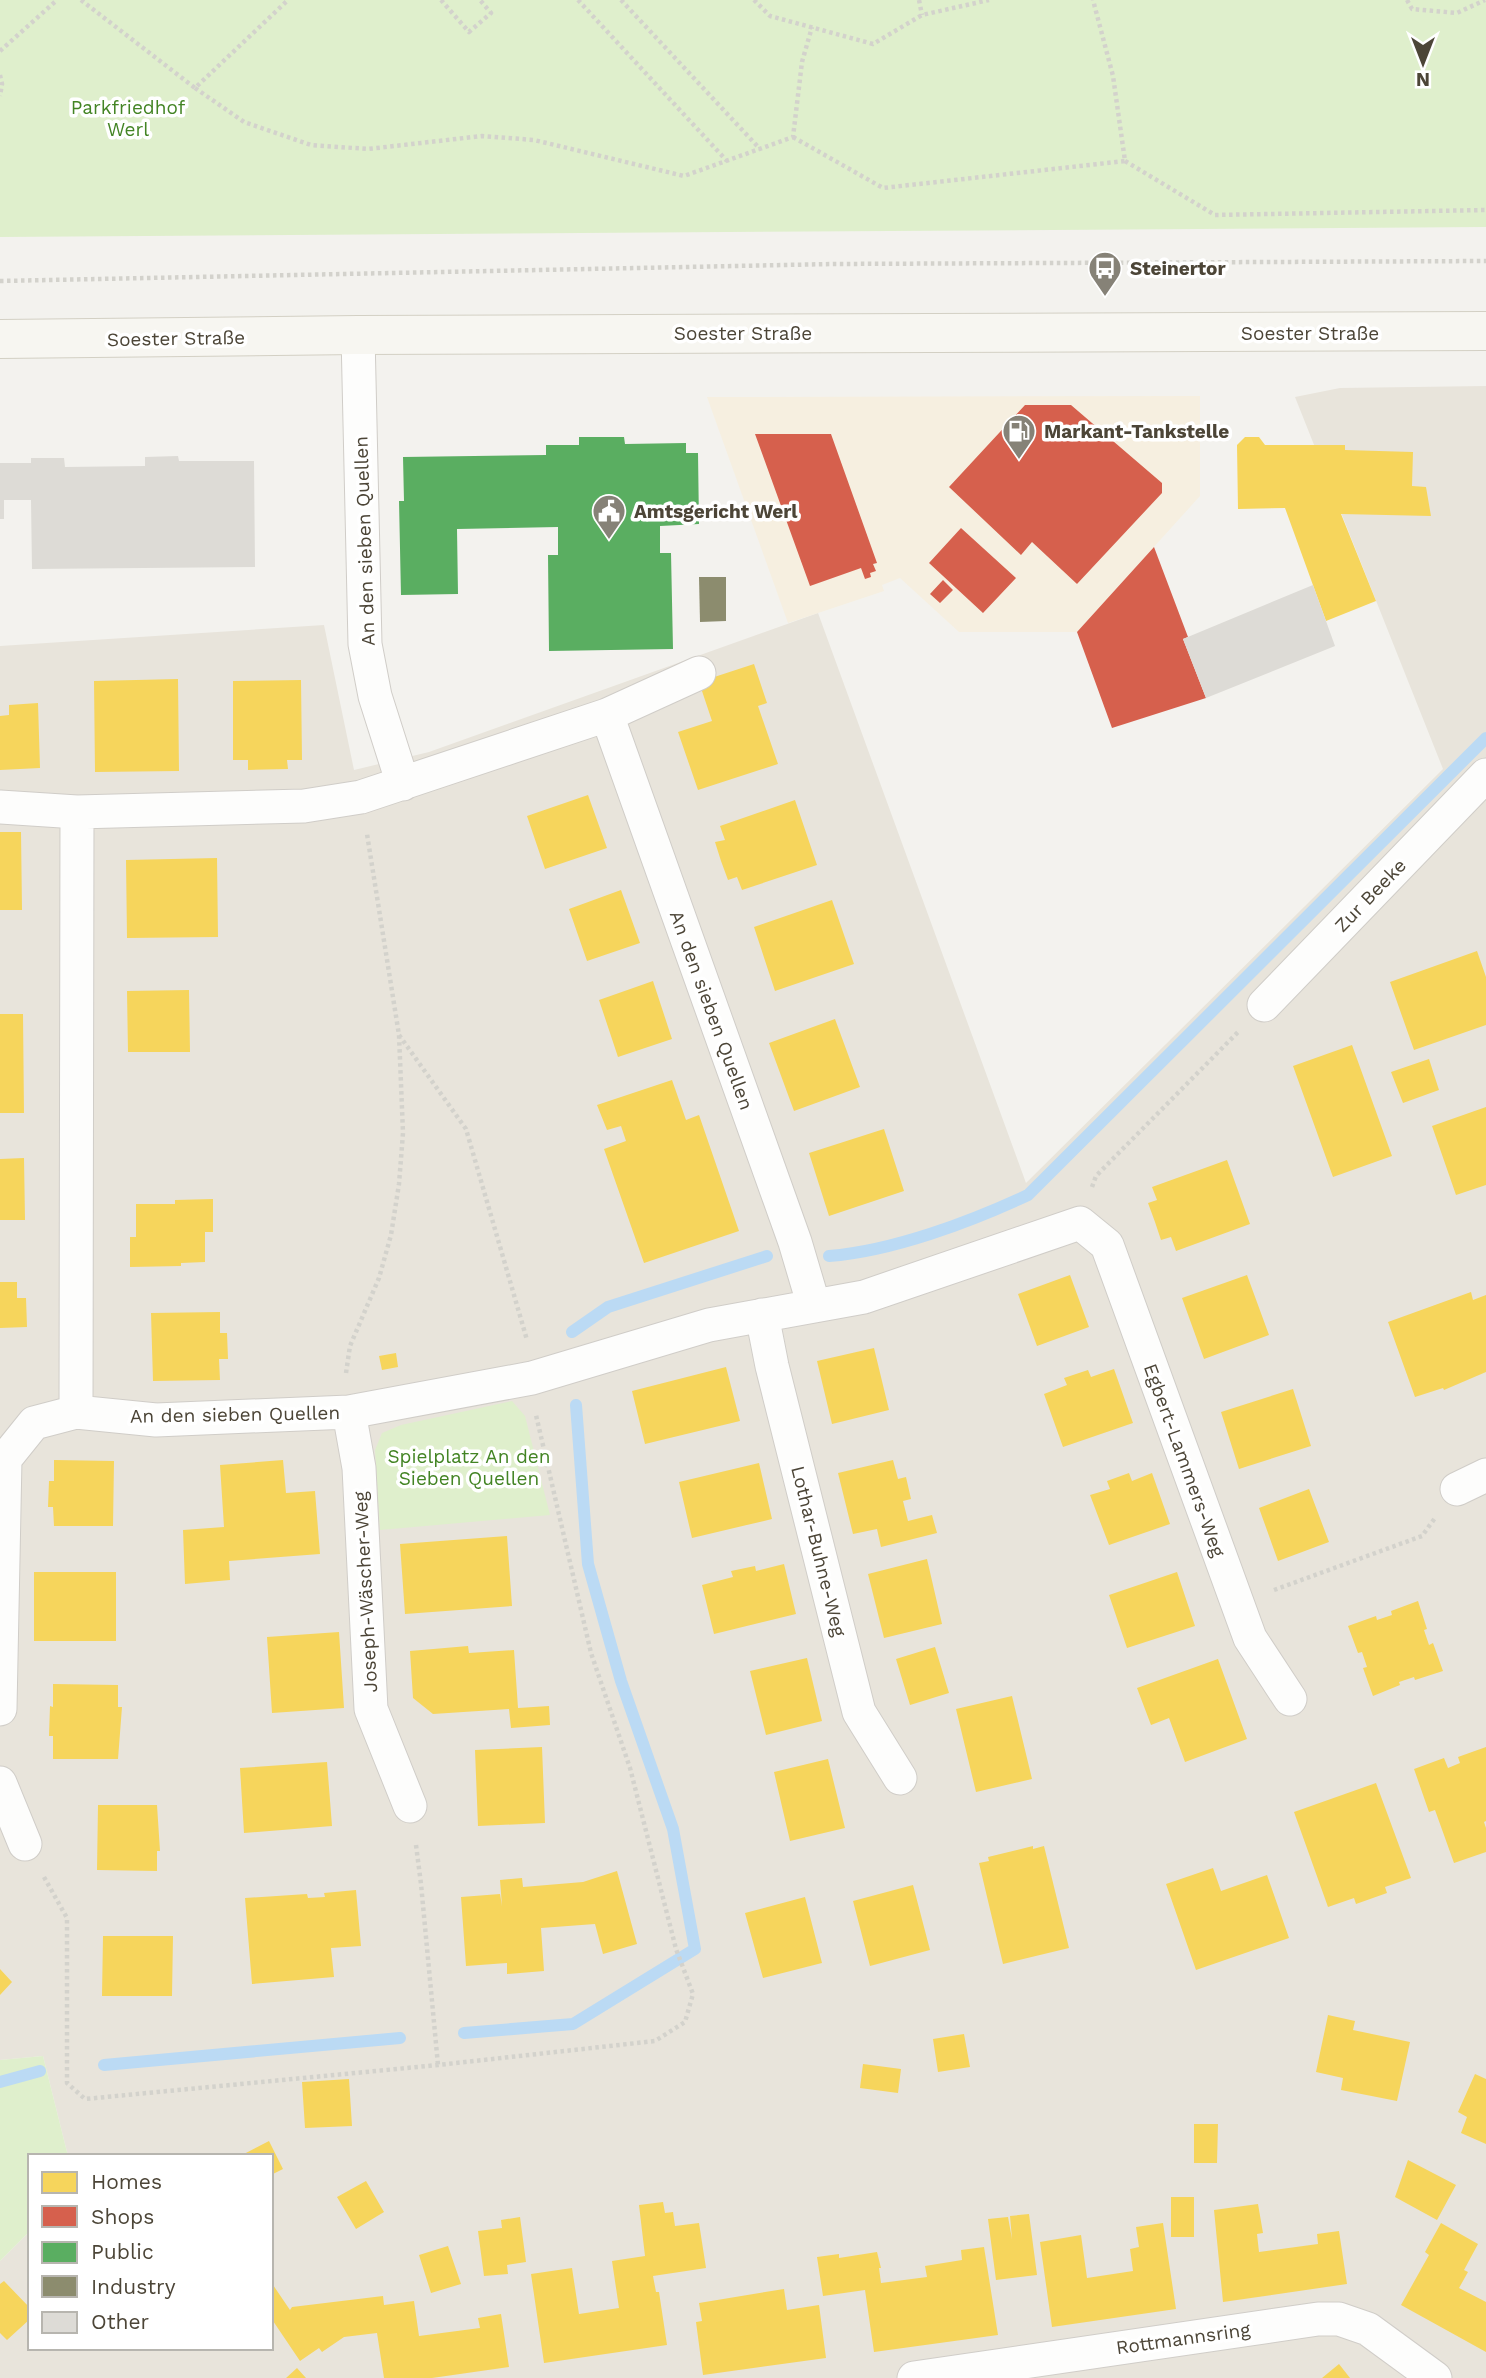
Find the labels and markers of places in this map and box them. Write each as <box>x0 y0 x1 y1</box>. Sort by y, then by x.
bus stop icon: Steinertor <box>1086 249 1124 298</box>
place label: Steinertor <box>1130 257 1226 280</box>
fuel station icon: Markant-Tankstelle <box>1000 412 1038 461</box>
place label: Markant-Tankstelle <box>1044 420 1229 443</box>
public building icon: Amtsgericht Werl <box>590 492 628 541</box>
place label: Amtsgericht Werl <box>634 500 798 523</box>

